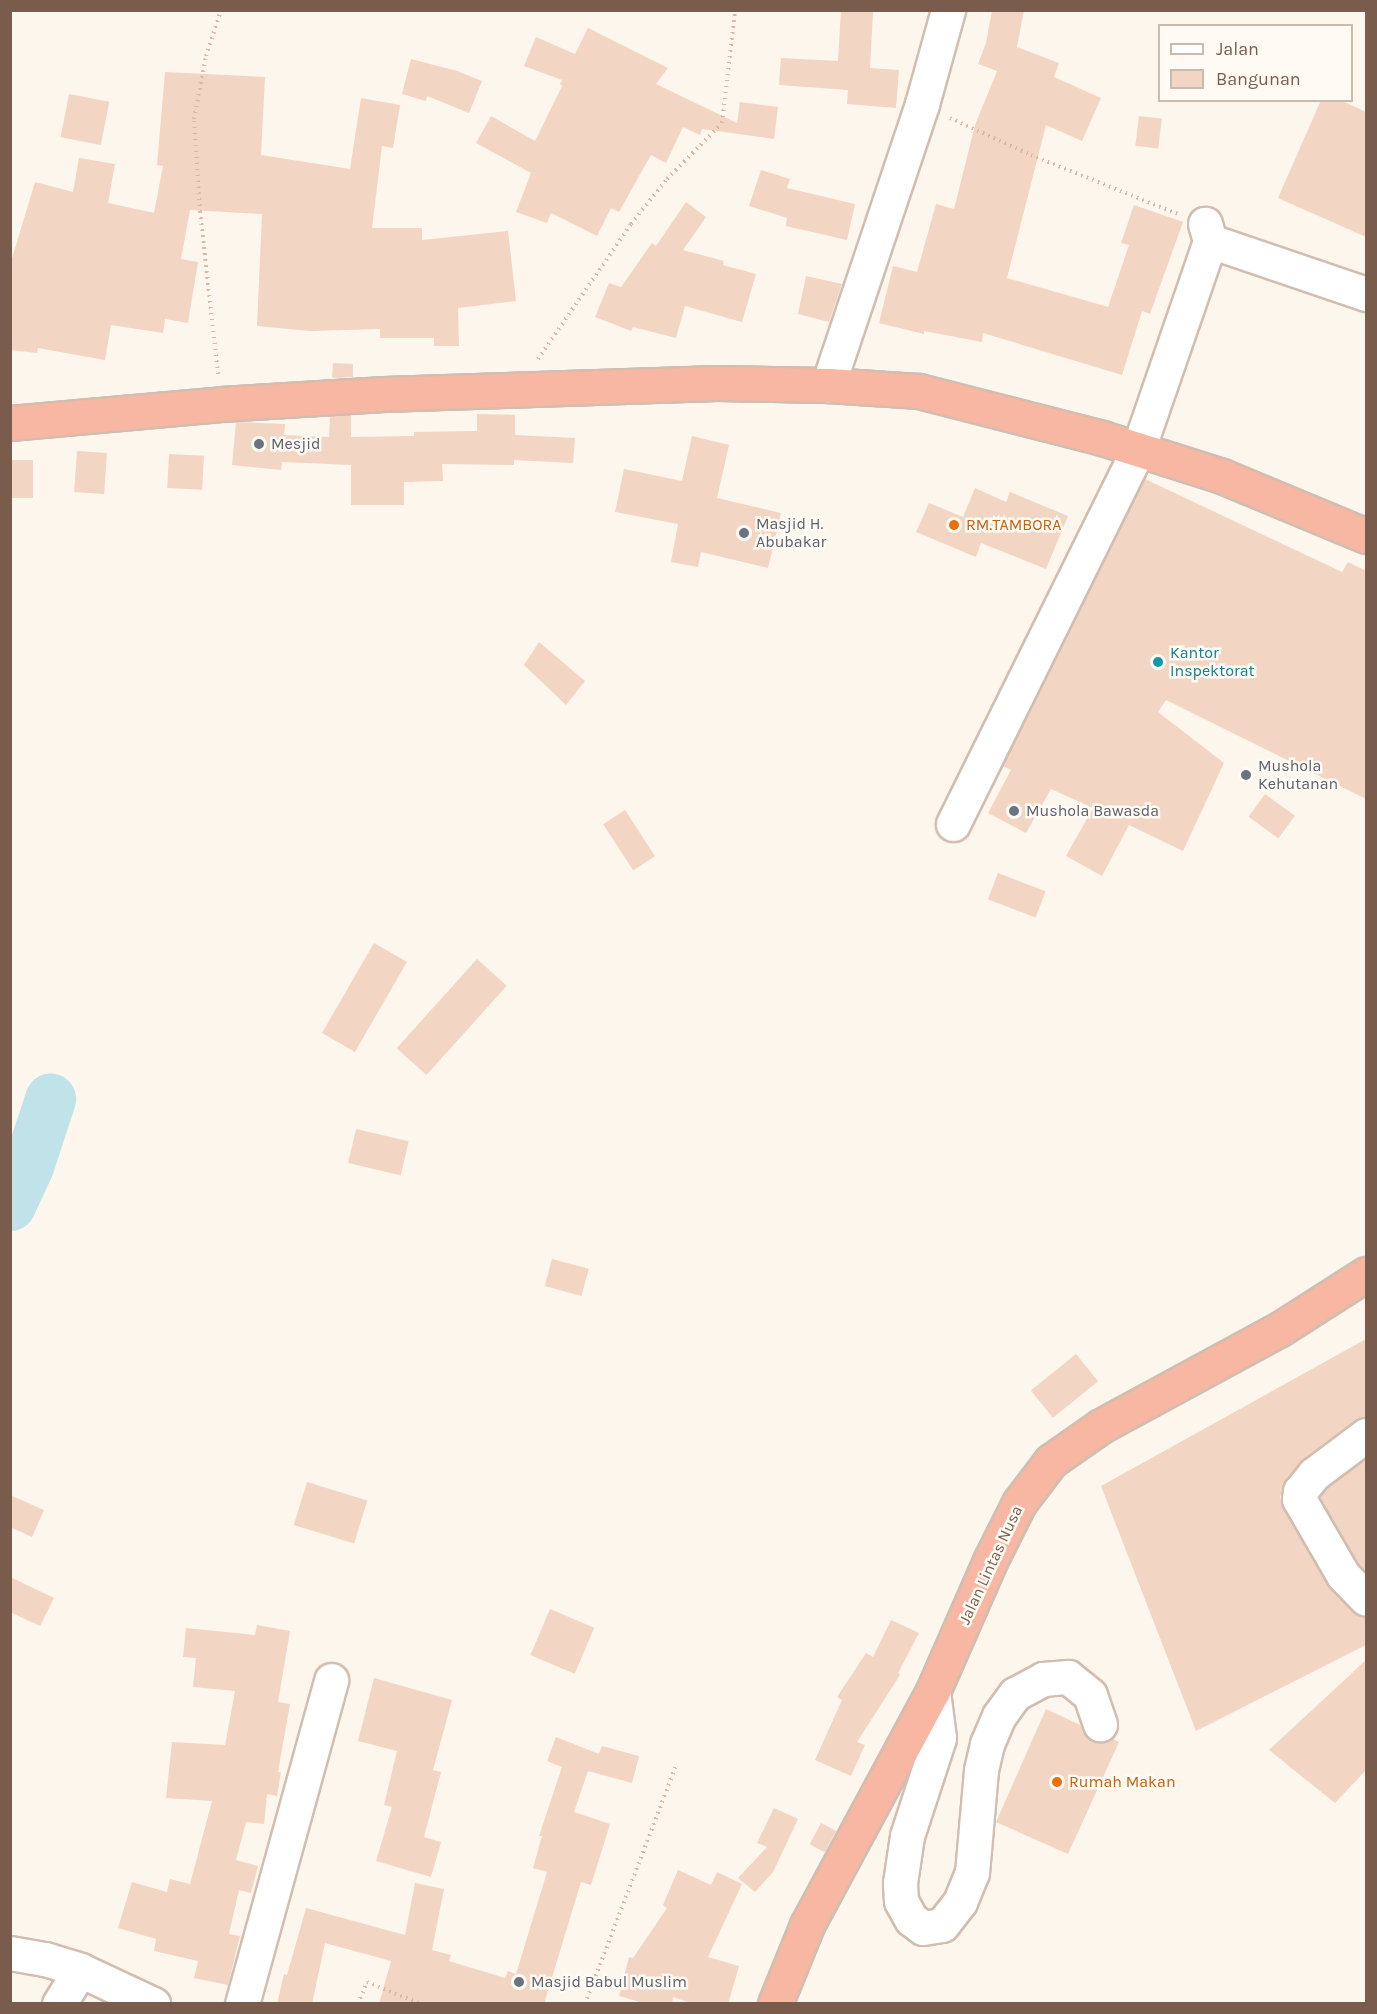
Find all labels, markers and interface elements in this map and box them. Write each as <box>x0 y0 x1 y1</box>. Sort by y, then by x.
legend <box>1158 24 1353 102</box>
text: Jalan <box>1216 38 1259 60</box>
text: Bangunan <box>1216 68 1301 90</box>
place label: Mesjid <box>271 434 320 454</box>
marker: Mesjid <box>252 437 266 451</box>
place label: Masjid H. Abubakar <box>756 514 826 552</box>
place label: RM.TAMBORA <box>966 515 1062 535</box>
marker: RM.TAMBORA <box>947 518 961 532</box>
marker: Masjid H. Abubakar <box>737 526 751 540</box>
place label: Kantor Inspektorat <box>1170 643 1254 681</box>
marker: Kantor Inspektorat <box>1151 655 1165 669</box>
place label: Mushola Kehutanan <box>1258 756 1338 794</box>
marker: Mushola Kehutanan <box>1239 768 1253 782</box>
place label: Mushola Bawasda <box>1026 801 1159 821</box>
marker: Mushola Bawasda <box>1007 804 1021 818</box>
street label: Jalan Lintas Nusa <box>955 1503 1027 1627</box>
place label: Rumah Makan <box>1069 1772 1176 1792</box>
marker: Rumah Makan <box>1050 1775 1064 1789</box>
place label: Masjid Babul Muslim <box>531 1972 687 1992</box>
marker: Masjid Babul Muslim <box>512 1975 526 1989</box>

